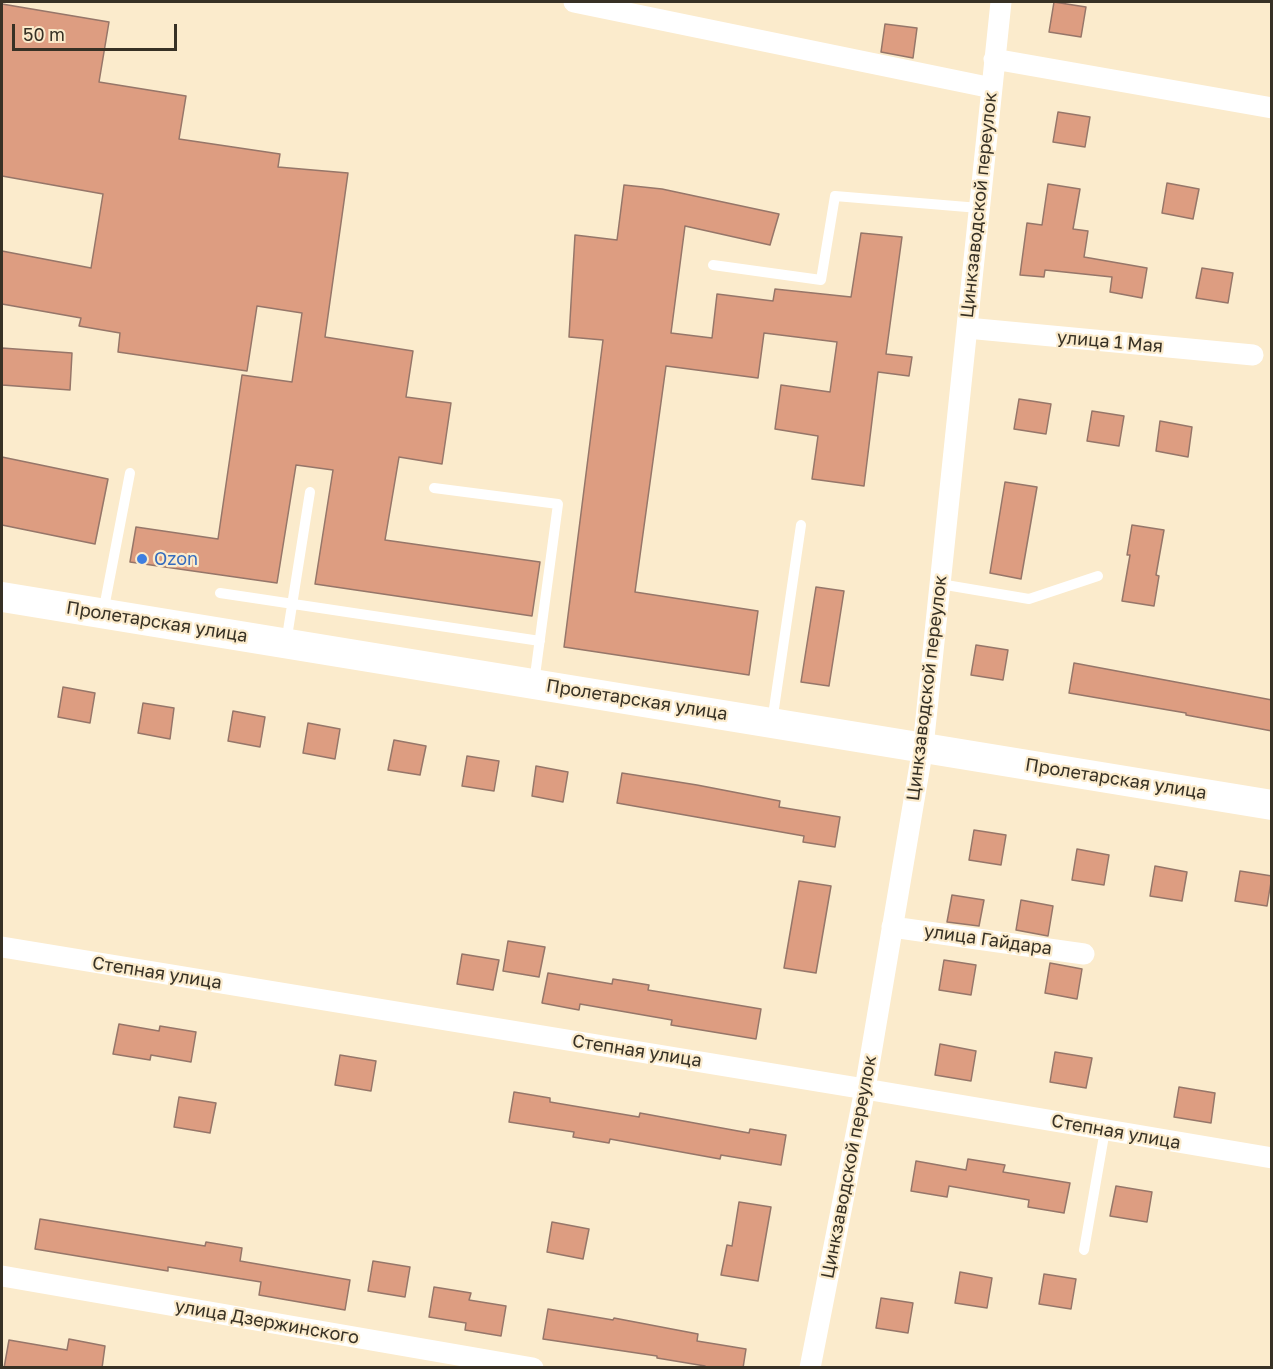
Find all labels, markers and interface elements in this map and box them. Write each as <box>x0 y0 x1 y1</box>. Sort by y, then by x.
scale bar <box>15 12 180 50</box>
text: 50 m <box>23 23 65 45</box>
street label: Цинкзаводской переулок <box>956 91 1002 319</box>
street label: улица 1 Мая <box>1056 327 1164 357</box>
place label: Ozon <box>154 548 198 570</box>
marker: Ozon <box>135 552 149 566</box>
street label: Цинкзаводской переулок <box>902 574 952 802</box>
street label: Пролетарская улица <box>65 597 249 647</box>
street label: Пролетарская улица <box>545 675 729 725</box>
street label: Пролетарская улица <box>1024 754 1208 804</box>
street label: улица Гайдара <box>923 920 1053 960</box>
street label: Степная улица <box>91 952 223 994</box>
street label: Степная улица <box>571 1030 703 1072</box>
street label: Цинкзаводской переулок <box>817 1053 881 1281</box>
street label: Степная улица <box>1050 1110 1182 1154</box>
street label: улица Дзержинского <box>173 1295 361 1349</box>

